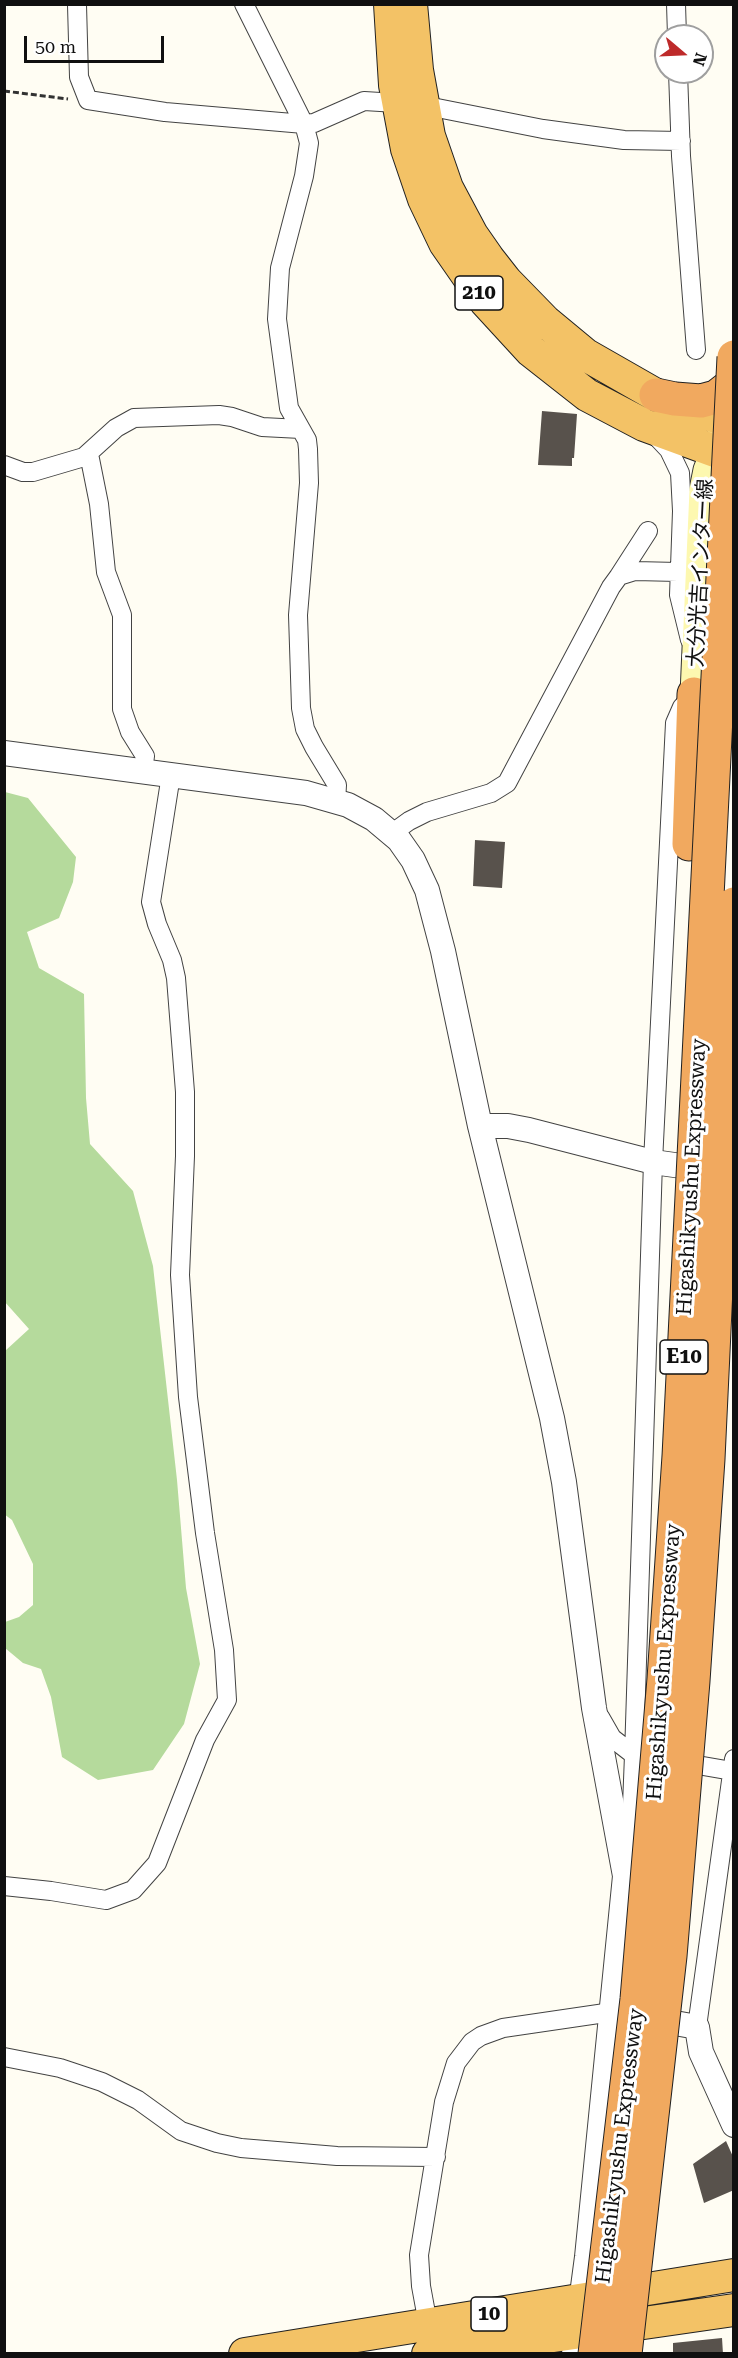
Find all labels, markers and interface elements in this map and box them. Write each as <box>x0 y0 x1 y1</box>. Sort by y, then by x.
scale bar <box>27 24 166 62</box>
north arrow <box>654 24 714 84</box>
text: 50 m <box>35 36 76 57</box>
text: N <box>689 50 711 68</box>
road number: 210 <box>455 276 503 310</box>
street label: 大分光吉インター線 <box>683 478 719 668</box>
street label: Higashikyushu Expressway <box>672 1038 712 1316</box>
road number: E10 <box>660 1340 708 1374</box>
street label: Higashikyushu Expressway <box>642 1523 686 1801</box>
street label: Higashikyushu Expressway <box>591 2007 649 2285</box>
road number: 10 <box>471 2297 507 2331</box>

